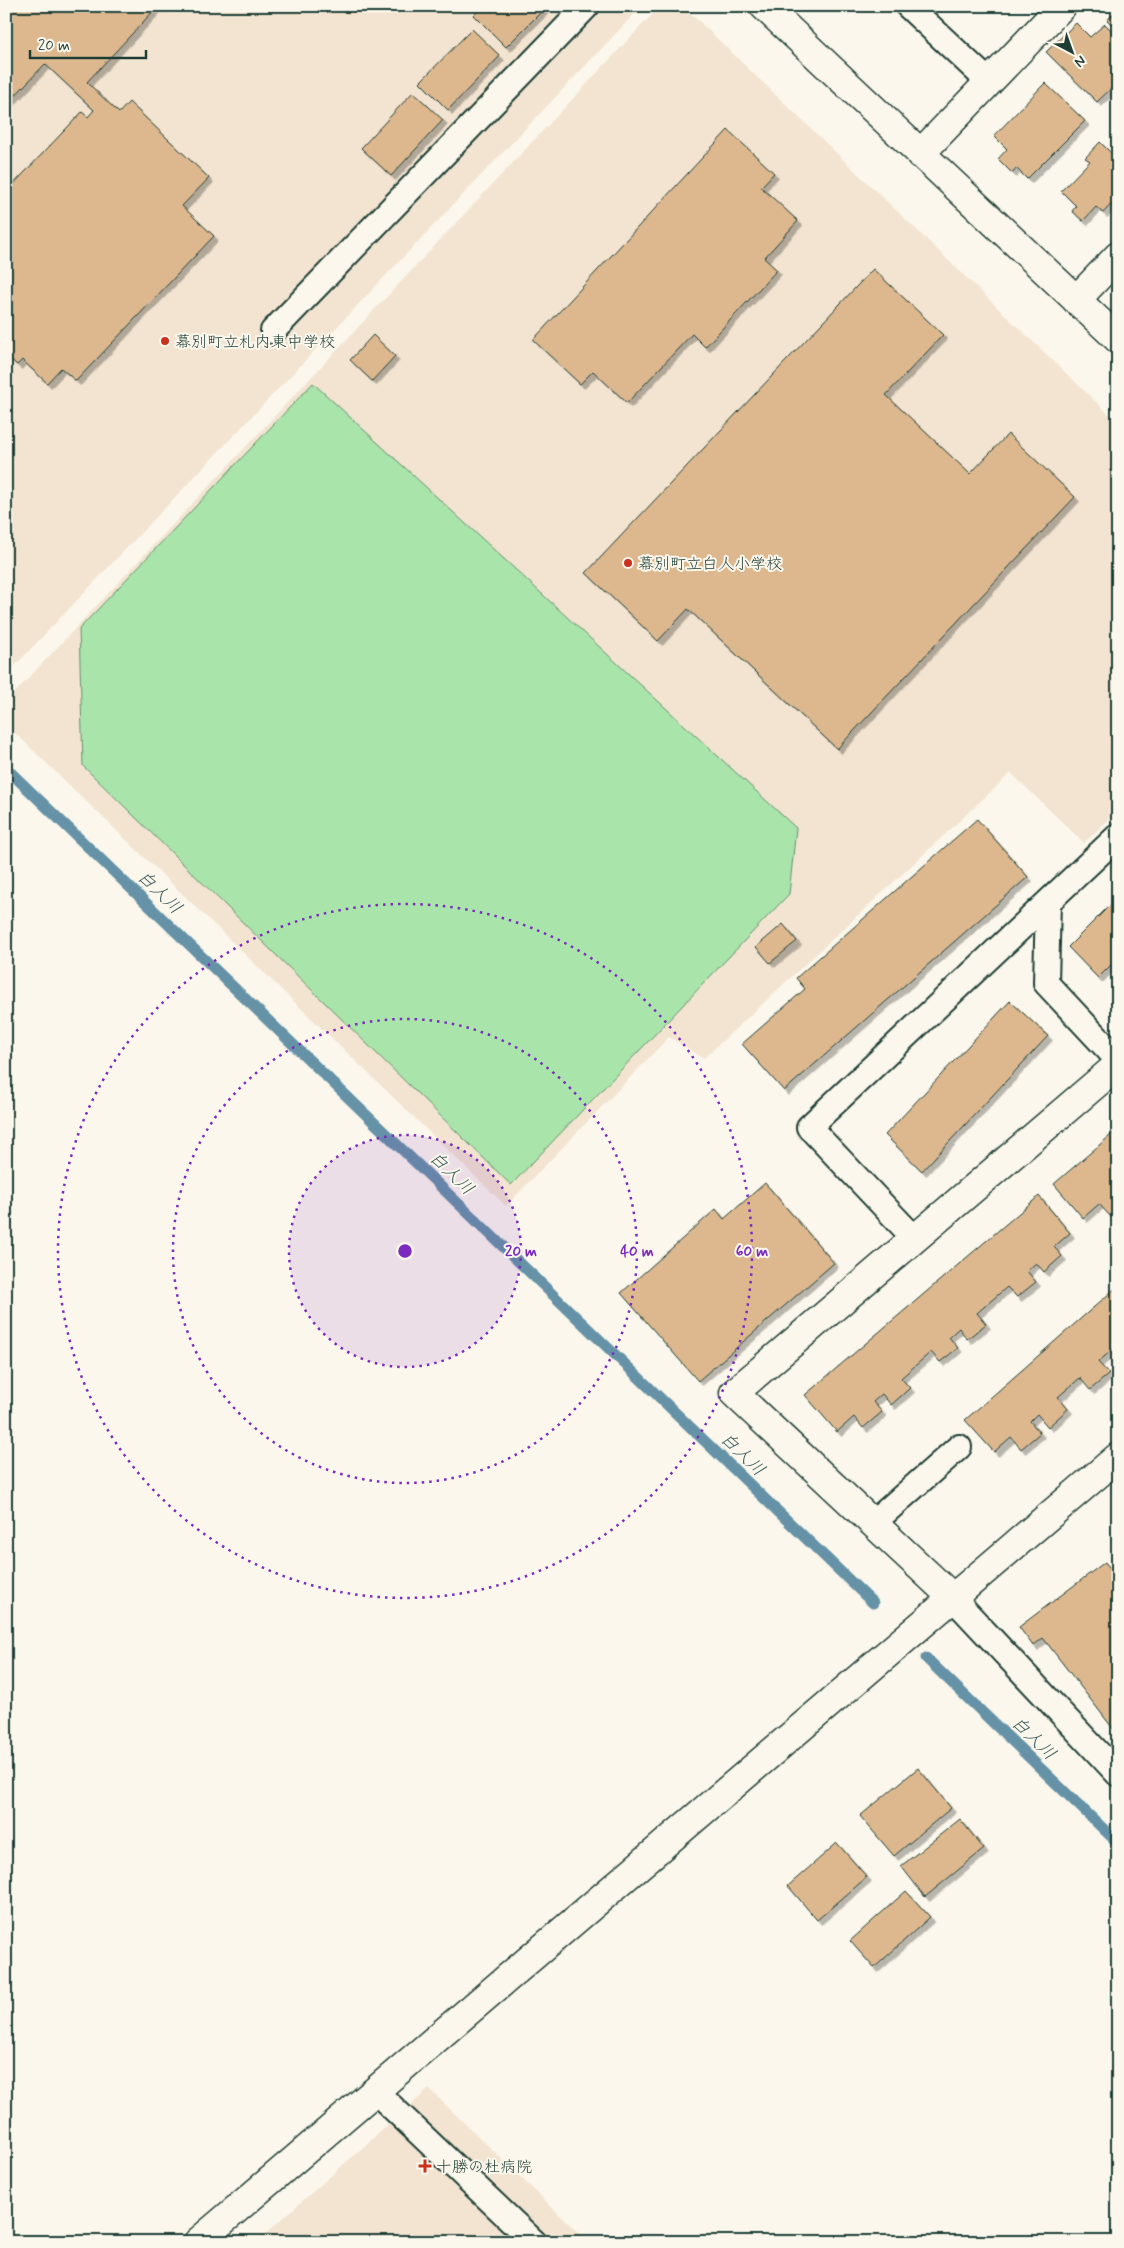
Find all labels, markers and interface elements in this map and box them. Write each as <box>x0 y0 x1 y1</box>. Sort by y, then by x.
scale bar <box>30 28 146 60</box>
north arrow <box>1046 28 1096 78</box>
text: 20 m <box>38 36 70 56</box>
text: N <box>1070 51 1089 71</box>
place label: 幕別町立札内東中学校 <box>175 332 335 353</box>
marker: 幕別町立札内東中学校 <box>159 335 171 347</box>
place label: 幕別町立白人小学校 <box>638 554 782 575</box>
marker: 幕別町立白人小学校 <box>622 557 634 569</box>
water label: 白人川 <box>132 865 187 920</box>
water label: 白人川 <box>424 1146 479 1201</box>
centre of rings <box>396 1242 414 1260</box>
text: 20 m <box>505 1242 537 1262</box>
text: 40 m <box>620 1242 654 1262</box>
text: 60 m <box>736 1242 768 1262</box>
water label: 白人川 <box>715 1427 770 1482</box>
water label: 白人川 <box>1006 1711 1061 1766</box>
place label: 十勝の杜病院 <box>436 2157 532 2178</box>
marker: 十勝の杜病院 <box>418 2159 432 2173</box>

